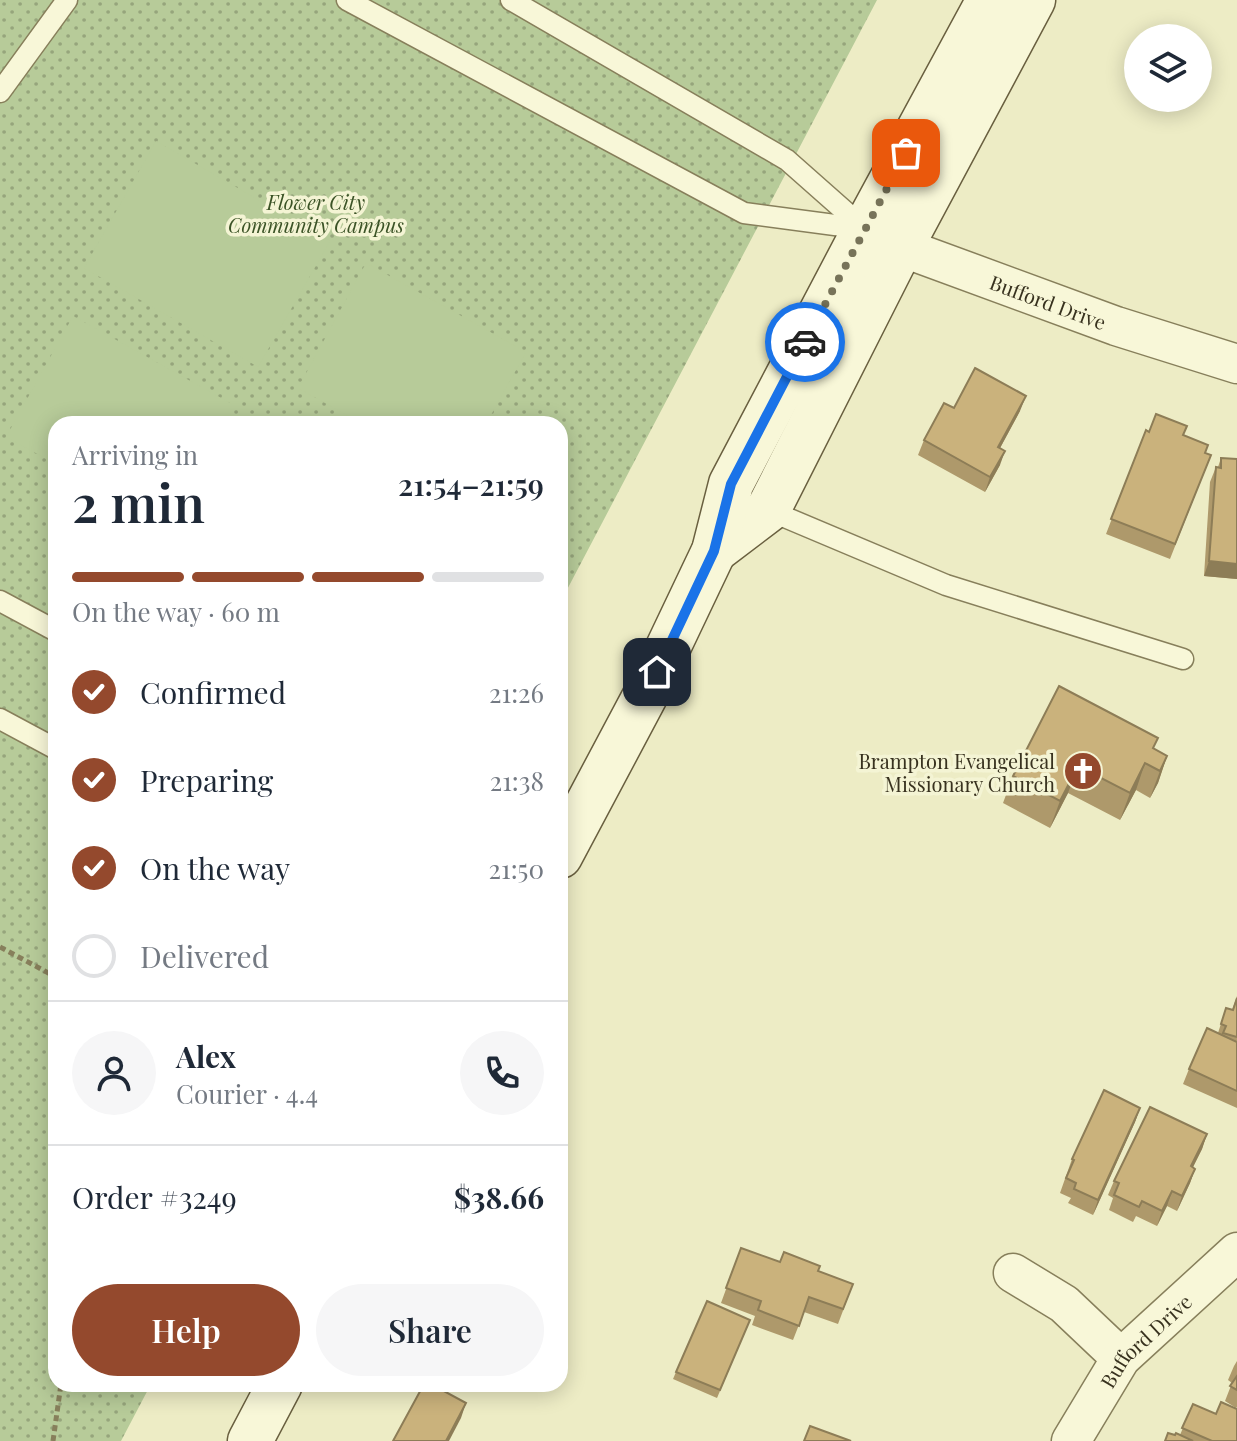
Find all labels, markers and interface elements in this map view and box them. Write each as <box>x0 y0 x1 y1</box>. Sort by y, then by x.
map controls <box>1124 24 1212 112</box>
button: layers <box>1124 24 1212 112</box>
pin <box>872 119 940 187</box>
icon: bag <box>884 131 928 175</box>
park label: Flower City Community Campus <box>228 188 404 238</box>
street label: Bufford Drive <box>986 267 1110 335</box>
courier <box>765 302 845 382</box>
icon: car <box>783 320 827 364</box>
text: Arriving in <box>72 437 198 472</box>
text: 21:54–21:59 <box>398 464 544 504</box>
text: 2 min <box>72 467 205 536</box>
text: On the way · 60 m <box>72 594 280 629</box>
pin <box>623 638 691 706</box>
icon: home <box>635 650 679 694</box>
icon: check <box>72 670 116 714</box>
text: Confirmed <box>140 672 286 712</box>
text: 21:26 <box>489 675 544 710</box>
place label: Brampton Evangelical Missionary Church <box>858 747 1055 797</box>
church icon: Brampton Evangelical Missionary Church <box>1062 750 1104 792</box>
icon: check <box>72 758 116 802</box>
text: Preparing <box>140 760 273 800</box>
text: 21:38 <box>490 763 544 798</box>
icon: check <box>72 846 116 890</box>
text: On the way <box>140 848 290 888</box>
text: 21:50 <box>489 851 544 886</box>
text: Delivered <box>140 936 269 976</box>
button: person <box>72 1031 156 1115</box>
button: phone <box>460 1031 544 1115</box>
text: Alex <box>176 1036 236 1076</box>
text: Courier · 4.4 <box>176 1076 318 1111</box>
text: Order #3249 <box>72 1177 237 1217</box>
text: $38.66 <box>454 1177 544 1217</box>
button: Help <box>72 1284 300 1376</box>
button: Share <box>316 1284 544 1376</box>
street label: Bufford Drive <box>1093 1287 1197 1392</box>

